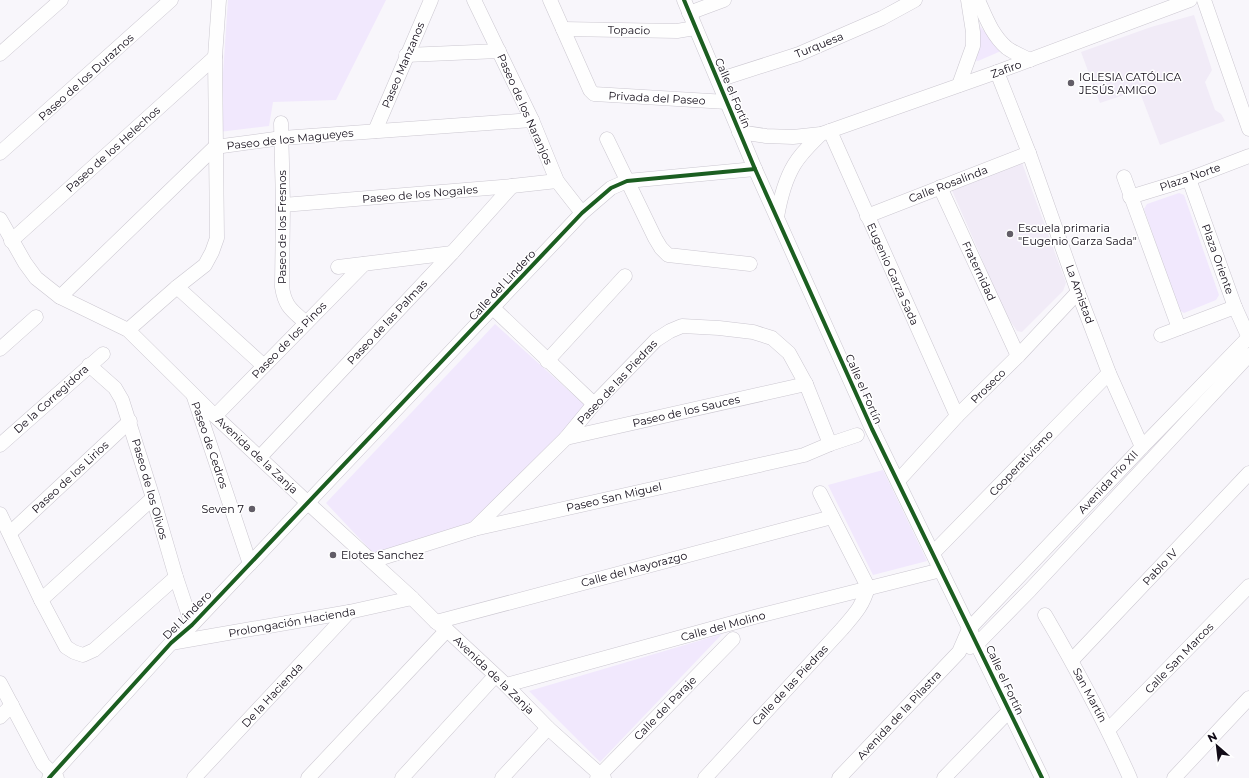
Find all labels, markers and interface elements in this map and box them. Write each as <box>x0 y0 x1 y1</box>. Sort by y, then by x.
street label: Paseo Manzanos <box>379 19 428 110</box>
street label: Topacio <box>608 23 650 37</box>
street label: Turquesa <box>793 29 845 61</box>
street label: Paseo de los Duraznos <box>35 30 137 123</box>
street label: Paseo de los Naranjos <box>494 51 556 167</box>
street label: Calle el Fortín <box>712 56 754 130</box>
street label: Zafiro <box>989 57 1023 81</box>
place label: IGLESIA CATÓLICA JESÚS AMIGO <box>1078 70 1181 97</box>
marker: IGLESIA CATÓLICA JESÚS AMIGO <box>1066 78 1076 88</box>
street label: Privada del Paseo <box>608 88 706 108</box>
street label: Paseo de los Helechos <box>63 103 164 195</box>
street label: Paseo de los Magueyes <box>226 125 355 153</box>
street label: Plaza Norte <box>1158 160 1223 194</box>
street label: Calle Rosalinda <box>906 162 990 206</box>
street label: Paseo de los Fresnos <box>275 169 289 284</box>
street label: Paseo de los Nogales <box>362 182 479 206</box>
street label: Eugenio Garza Sada <box>864 221 922 327</box>
place label: Escuela primaria "Eugenio Garza Sada" <box>1018 221 1137 248</box>
street label: Plaza Oriente <box>1199 222 1237 296</box>
marker: Escuela primaria "Eugenio Garza Sada" <box>1005 229 1015 239</box>
street label: Fraternidad <box>959 239 999 303</box>
street label: Calle del Lindero <box>466 247 538 323</box>
street label: La Amistad <box>1063 263 1097 325</box>
street label: Paseo de las Palmas <box>344 276 431 368</box>
street label: Paseo de los Pinos <box>249 298 330 381</box>
street label: Paseo de las Piedras <box>574 336 661 428</box>
street label: Calle el Fortín <box>842 352 886 426</box>
street label: De la Corregidora <box>11 362 91 436</box>
street label: Proseco <box>968 365 1009 406</box>
street label: Paseo de los Sauces <box>631 392 742 430</box>
street label: Paseo de Cedros <box>189 400 232 491</box>
street label: Avenida de la Zanja <box>213 413 301 497</box>
street label: Cooperativismo <box>986 427 1056 499</box>
street label: Paseo de los Lirios <box>29 437 112 516</box>
street label: Paseo de los Olivos <box>129 437 171 542</box>
street label: Avenida Pío XII <box>1075 447 1141 517</box>
street label: Paseo San Miguel <box>565 479 663 515</box>
place label: Seven 7 <box>201 502 244 516</box>
marker: Seven 7 <box>247 504 257 514</box>
street label: Pablo IV <box>1139 545 1181 588</box>
place label: Elotes Sanchez <box>341 548 424 562</box>
street label: Calle del Mayorazgo <box>579 548 689 590</box>
marker: Elotes Sanchez <box>328 550 338 560</box>
street label: Del Lindero <box>160 587 215 642</box>
street label: Prolongación Hacienda <box>227 604 357 640</box>
street label: Calle del Molino <box>679 608 767 644</box>
street label: Calle San Marcos <box>1142 619 1217 696</box>
street label: Avenida de la Zanja <box>451 633 537 717</box>
street label: Calle de las Piedras <box>749 641 831 728</box>
street label: Calle el Fortín <box>983 643 1027 717</box>
street label: De la Hacienda <box>238 660 306 730</box>
street label: San Martín <box>1070 665 1110 725</box>
street label: Avenida de la Pilastra <box>854 667 944 763</box>
street label: Calle del Paraje <box>631 673 699 743</box>
north arrow <box>1197 726 1237 766</box>
text: N <box>1205 729 1220 745</box>

